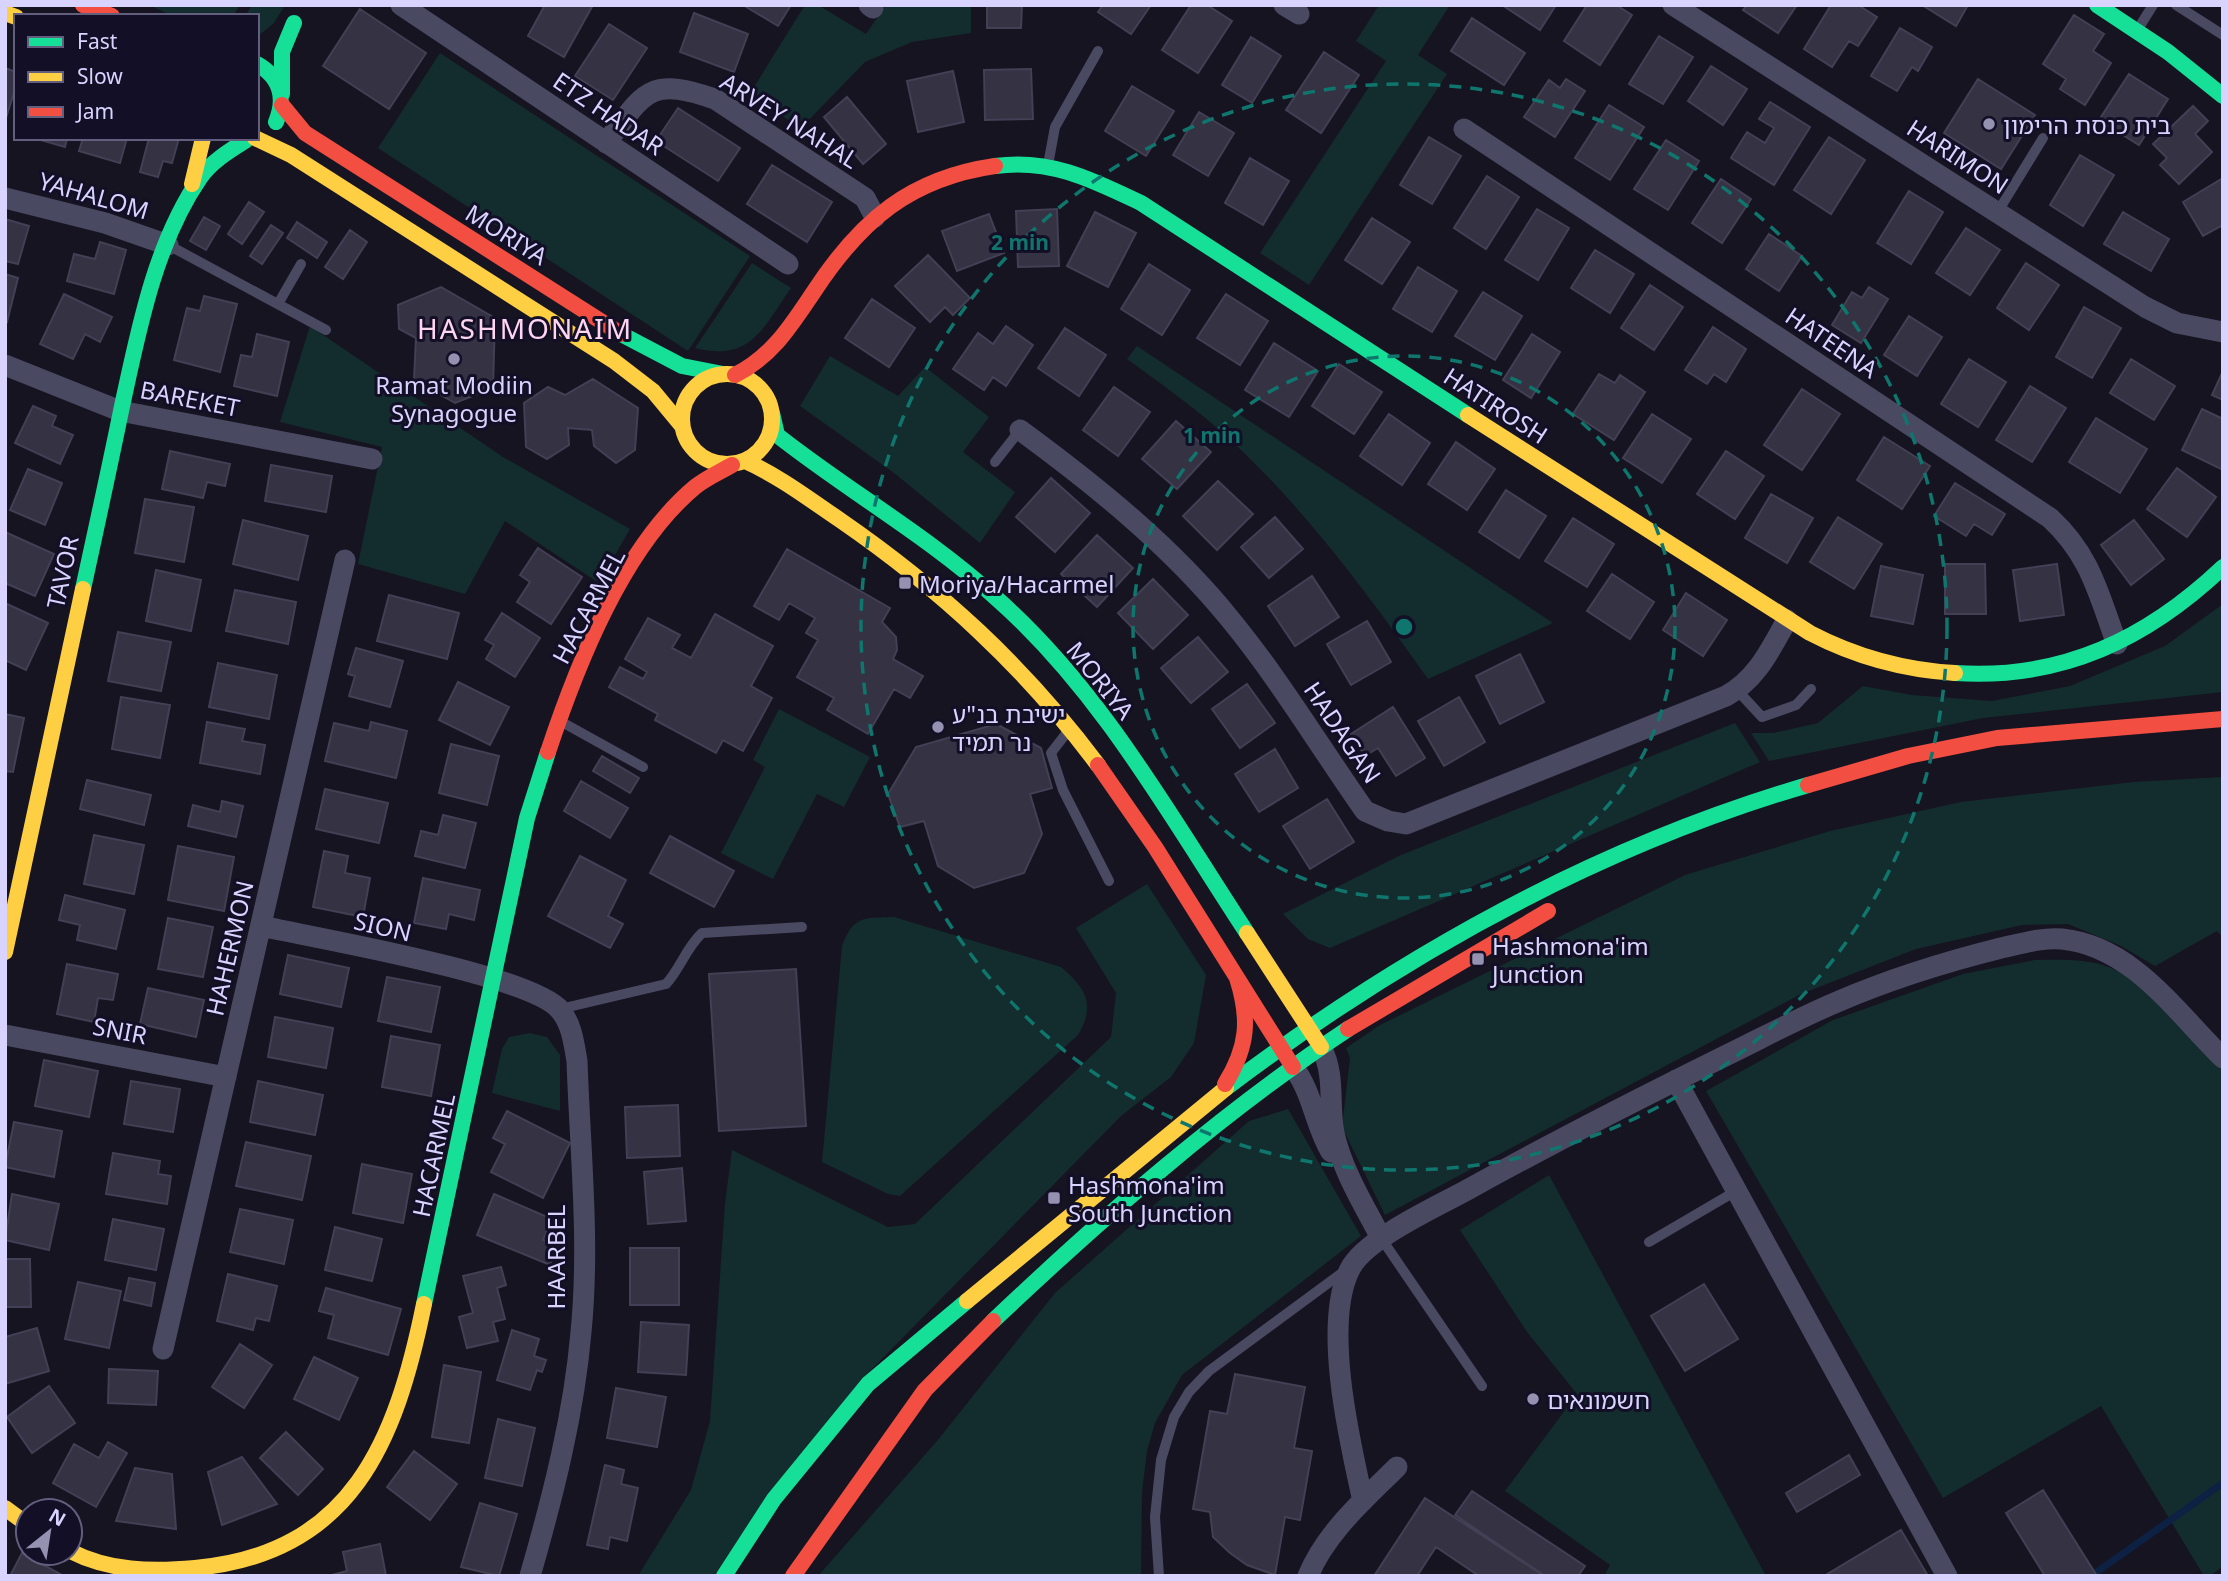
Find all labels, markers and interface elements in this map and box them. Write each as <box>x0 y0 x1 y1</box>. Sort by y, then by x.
legend <box>14 14 259 140</box>
text: Fast <box>77 27 118 55</box>
text: Slow <box>77 62 123 90</box>
street label: ETZ HADAR <box>547 64 671 162</box>
street label: ARVEY NAHAL <box>715 64 865 176</box>
text: Jam <box>75 97 114 125</box>
place label: בית כנסת הרימון <box>2003 108 2171 141</box>
street label: HARIMON <box>1901 111 2015 201</box>
marker: בית כנסת הרימון <box>1981 116 1997 132</box>
street label: YAHALOM <box>35 164 153 226</box>
street label: MORIYA <box>460 196 555 272</box>
text: 2 min <box>991 228 1049 256</box>
street label: HATEENA <box>1779 299 1885 385</box>
district label: HASHMONAIM <box>417 309 633 347</box>
marker: Ramat Modiin Synagogue <box>446 351 462 367</box>
street label: HATIROSH <box>1438 359 1554 451</box>
place label: Ramat Modiin Synagogue <box>375 368 533 429</box>
street label: BAREKET <box>137 372 243 424</box>
text: 1 min <box>1183 421 1241 449</box>
street label: TAVOR <box>38 532 86 612</box>
street label: HACARMEL <box>544 543 632 669</box>
place label: Moriya/Hacarmel <box>919 567 1114 600</box>
marker: Moriya/Hacarmel <box>897 575 913 591</box>
centre of rings <box>1392 615 1416 639</box>
street label: MORIYA <box>1060 634 1143 726</box>
street label: HADAGAN <box>1297 675 1389 789</box>
place label: ישיבת בנ"ע נר תמיד <box>952 697 1065 758</box>
marker: ישיבת בנ"ע נר תמיד <box>930 719 946 735</box>
street label: HAHERMON <box>197 877 261 1019</box>
street label: SION <box>351 903 415 949</box>
place label: Hashmona'im Junction <box>1490 929 1649 990</box>
marker: Hashmona'im Junction <box>1470 951 1486 967</box>
street label: SNIR <box>90 1009 150 1051</box>
street label: HACARMEL <box>404 1090 462 1220</box>
place label: Hashmona'im South Junction <box>1068 1168 1232 1229</box>
marker: Hashmona'im South Junction <box>1046 1190 1062 1206</box>
street label: HAARBEL <box>539 1205 572 1309</box>
place label: חשמונאים <box>1547 1383 1650 1416</box>
marker: חשמונאים <box>1525 1391 1541 1407</box>
north arrow <box>14 1497 84 1567</box>
text: N <box>44 1502 71 1532</box>

